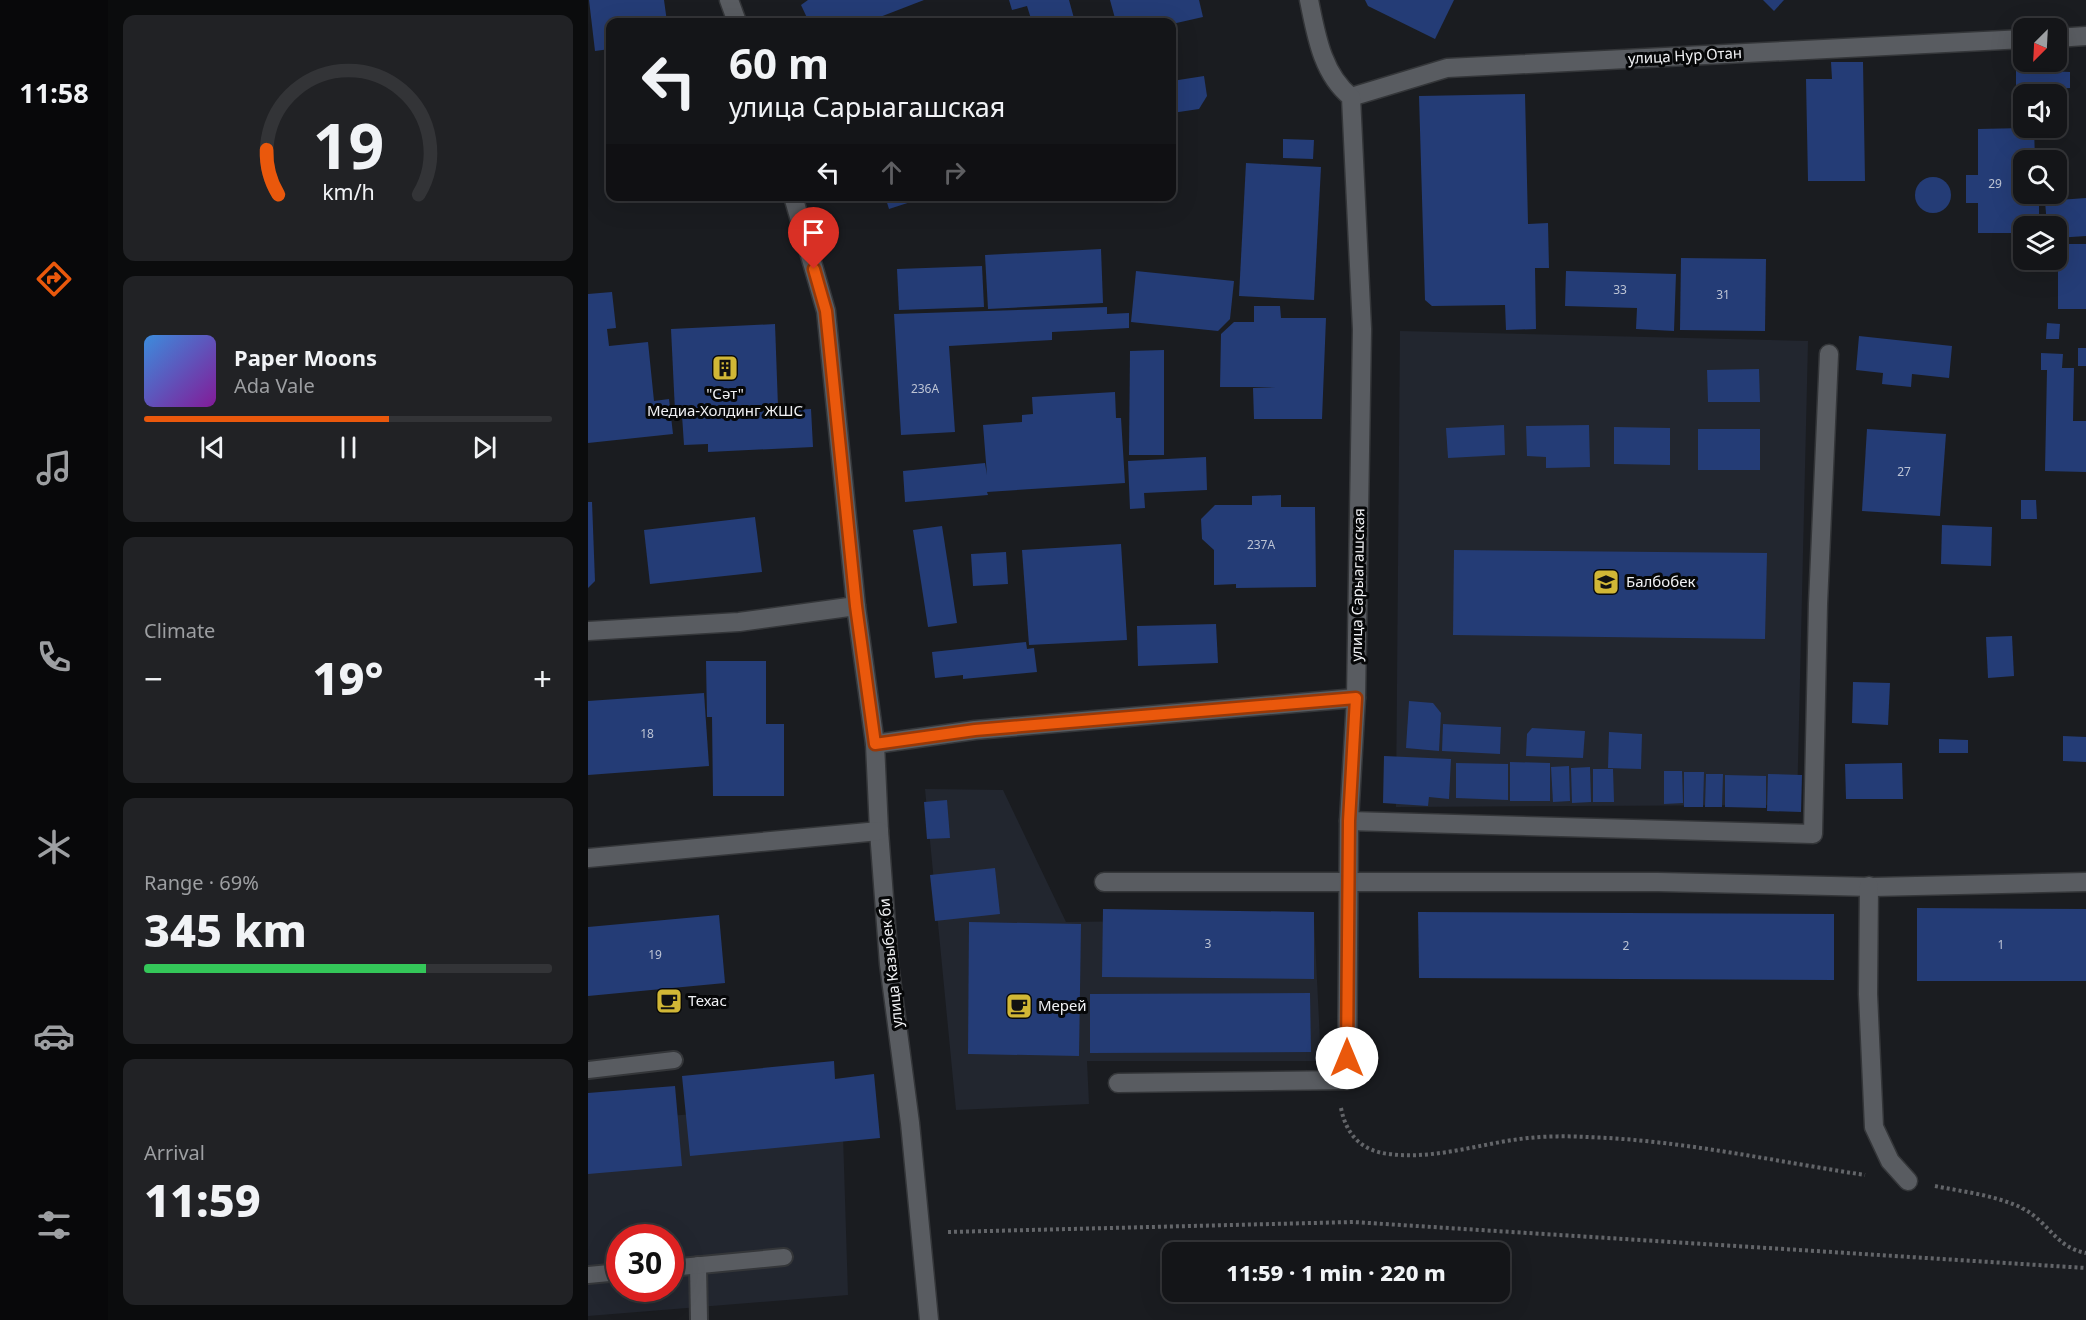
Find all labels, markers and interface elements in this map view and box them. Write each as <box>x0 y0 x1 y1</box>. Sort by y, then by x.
north arrow <box>2013 18 2067 72</box>
map controls <box>2013 18 2067 270</box>
text: 60 m <box>729 34 829 91</box>
icon: left <box>630 42 708 120</box>
street label: улица Нур Отан <box>1627 42 1742 68</box>
text: 11:58 <box>19 74 89 111</box>
button: sound <box>2013 84 2067 138</box>
text: улица Сарыагашская <box>729 88 1005 125</box>
text: 19 <box>312 102 384 187</box>
button: search <box>2013 150 2067 204</box>
icon: left <box>812 156 845 189</box>
icon: ahead <box>875 156 908 189</box>
icon: right <box>938 156 971 189</box>
house number: 29 <box>1988 175 2002 192</box>
text: km/h <box>322 177 374 206</box>
pin <box>788 207 839 269</box>
icon: arrive <box>797 216 830 249</box>
button: layers <box>2013 216 2067 270</box>
icon: directions <box>33 258 75 300</box>
house number: 33 <box>1613 281 1627 298</box>
house number: 31 <box>1716 286 1730 303</box>
text: Paper Moons <box>234 342 377 372</box>
building icon: "Сәт" Медиа-Холдинг ЖШС <box>710 353 740 383</box>
text: Ada Vale <box>234 372 315 399</box>
house number: 236А <box>911 380 939 397</box>
place label: "Сәт" Медиа-Холдинг ЖШС <box>647 383 803 420</box>
icon: previous <box>196 431 229 464</box>
icon: pause <box>332 431 365 464</box>
icon: next <box>468 431 501 464</box>
icon: music <box>33 447 75 489</box>
house number: 27 <box>1897 463 1911 480</box>
street label: улица Сарыагашская <box>1346 508 1368 662</box>
house number: 237А <box>1247 536 1275 553</box>
school or university icon: Балбобек <box>1591 567 1621 597</box>
place label: Балбобек <box>1626 571 1695 591</box>
text: Climate <box>144 617 215 644</box>
icon: phone <box>33 636 75 678</box>
text: 19° <box>312 647 384 708</box>
text: − <box>144 656 163 701</box>
text: + <box>533 656 552 701</box>
house number: 18 <box>640 725 654 742</box>
icon: climate <box>33 826 75 868</box>
text: Range · 69% <box>144 869 259 896</box>
street label: улица Казыбек би <box>873 897 907 1029</box>
text: 345 km <box>144 899 307 960</box>
house number: 3 <box>1205 935 1212 952</box>
house number: 1 <box>1998 936 2004 953</box>
house number: 2 <box>1623 937 1630 954</box>
house number: 19 <box>648 946 662 963</box>
cafe icon: Техас <box>654 986 684 1016</box>
place label: Техас <box>688 990 727 1010</box>
cafe icon: Мерей <box>1004 991 1034 1021</box>
place label: Мерей <box>1038 995 1087 1015</box>
icon: car <box>33 1015 75 1057</box>
position arrow <box>1315 1026 1379 1090</box>
text: Arrival <box>144 1139 205 1166</box>
text: 11:59 <box>144 1169 261 1230</box>
icon: filters <box>33 1204 75 1246</box>
speed limit sign: 30 <box>606 1224 684 1302</box>
text: 11:59 · 1 min · 220 m <box>1226 1257 1446 1287</box>

